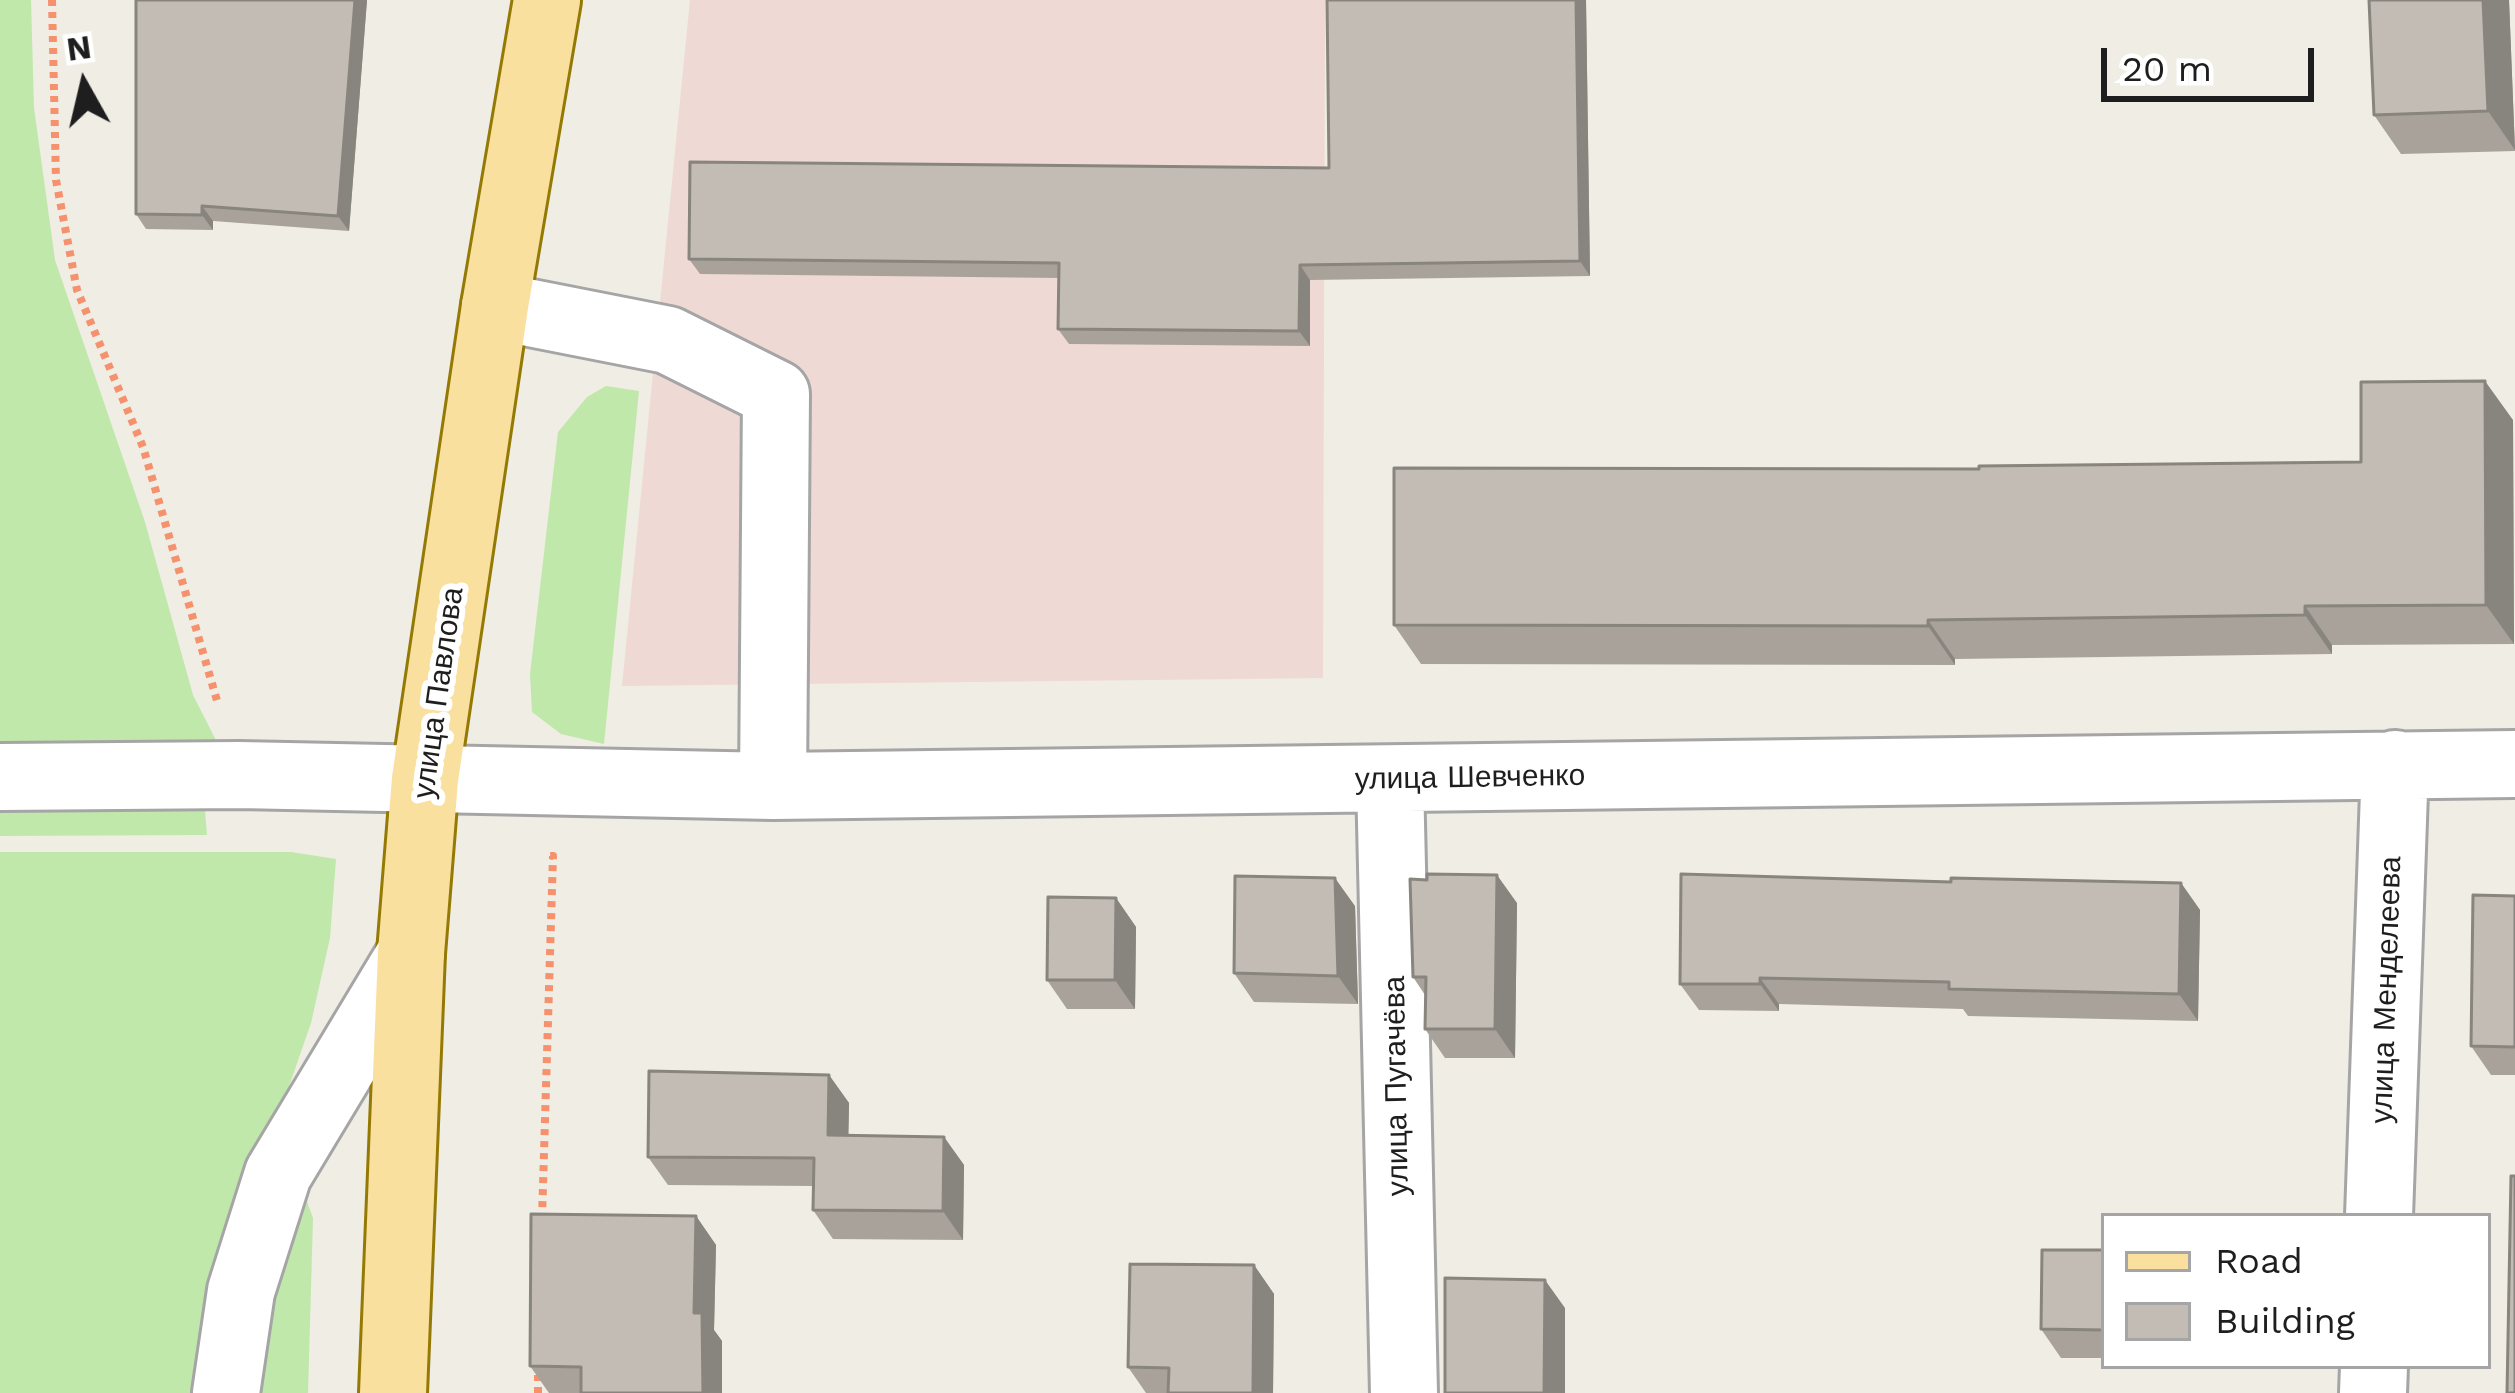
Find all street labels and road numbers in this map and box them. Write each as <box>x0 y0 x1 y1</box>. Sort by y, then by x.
street label: улица Павлова <box>406 585 472 801</box>
street label: улица Шевченко <box>1354 758 1586 798</box>
street label: улица Менделеева <box>2364 856 2410 1124</box>
street label: улица Пугачёва <box>1377 976 1417 1196</box>

